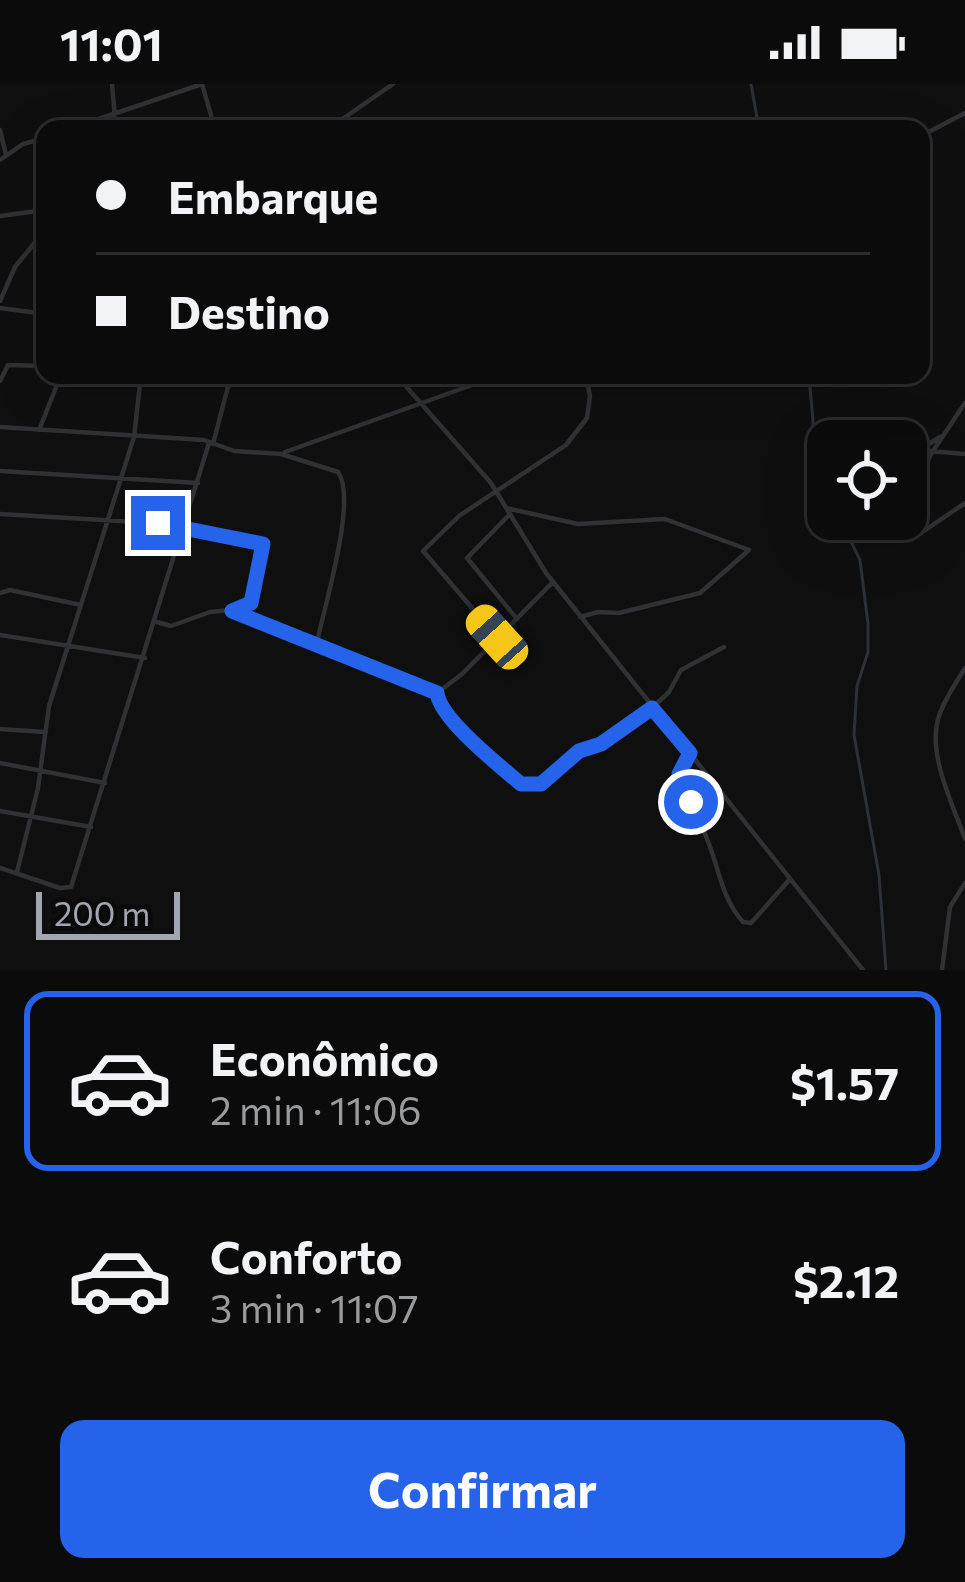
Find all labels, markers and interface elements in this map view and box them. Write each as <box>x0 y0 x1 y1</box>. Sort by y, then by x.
text: 11:01 <box>60 15 163 70</box>
text: Embarque <box>168 168 378 223</box>
text: Destino <box>168 283 330 338</box>
map controls <box>807 420 927 540</box>
button: locate <box>807 420 927 540</box>
route end <box>131 496 185 550</box>
car <box>460 598 534 676</box>
route start <box>664 775 718 829</box>
scale bar <box>36 886 180 939</box>
text: 200 m <box>54 892 150 933</box>
icon: car <box>66 1027 174 1135</box>
text: Econômico <box>210 1030 439 1085</box>
text: $1.57 <box>790 1054 899 1109</box>
text: 2 min · 11:06 <box>210 1085 421 1133</box>
icon: car <box>66 1225 174 1333</box>
text: Conforto <box>210 1228 403 1283</box>
text: $2.12 <box>793 1252 899 1307</box>
text: 3 min · 11:07 <box>210 1283 419 1331</box>
button: Confirmar <box>60 1420 905 1558</box>

